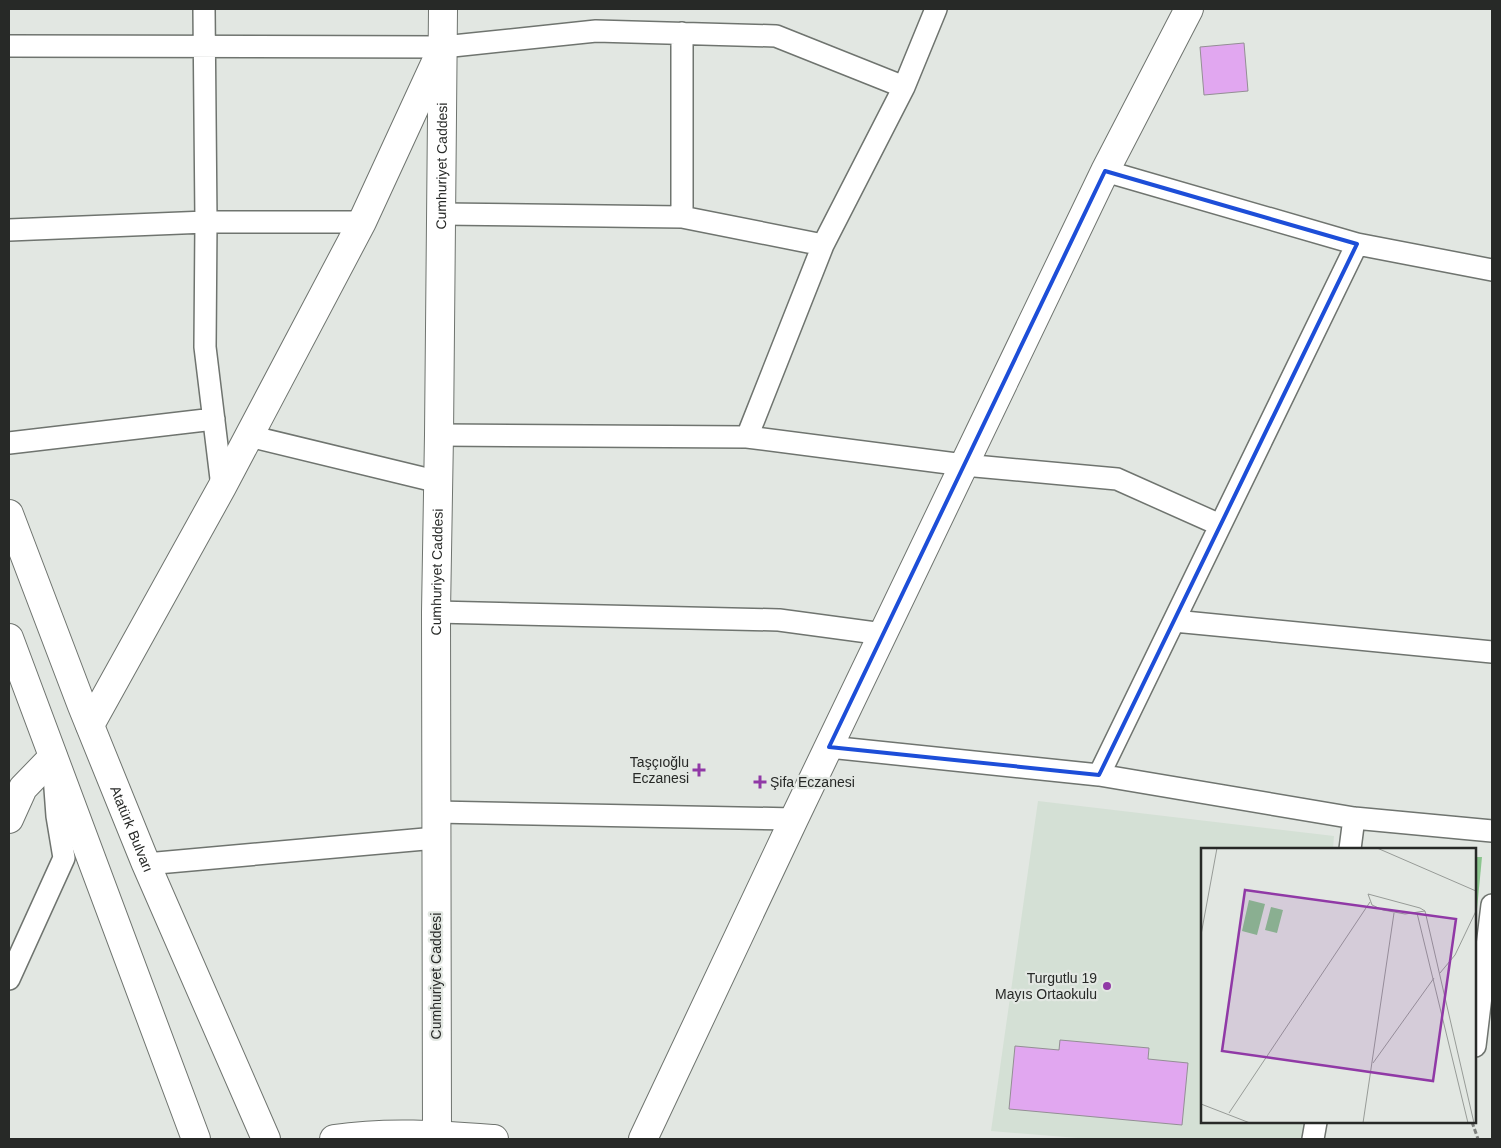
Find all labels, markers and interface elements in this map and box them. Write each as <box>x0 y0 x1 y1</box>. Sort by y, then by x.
street label: Cumhuriyet Caddesi <box>433 102 450 230</box>
street label: Cumhuriyet Caddesi <box>428 508 446 636</box>
place label: Taşçıoğlu Eczanesi <box>630 754 689 786</box>
marker: Taşçıoğlu Eczanesi <box>693 764 705 776</box>
place label: Şifa Eczanesi <box>770 774 855 790</box>
marker: Şifa Eczanesi <box>754 776 766 788</box>
street label: Atatürk Bulvarı <box>107 783 157 875</box>
inset map <box>1201 848 1476 1123</box>
street label: Cumhuriyet Caddesi <box>428 913 444 1039</box>
place label: Turgutlu 19 Mayıs Ortaokulu <box>995 970 1097 1002</box>
marker: Turgutlu 19 Mayıs Ortaokulu <box>1101 980 1113 992</box>

